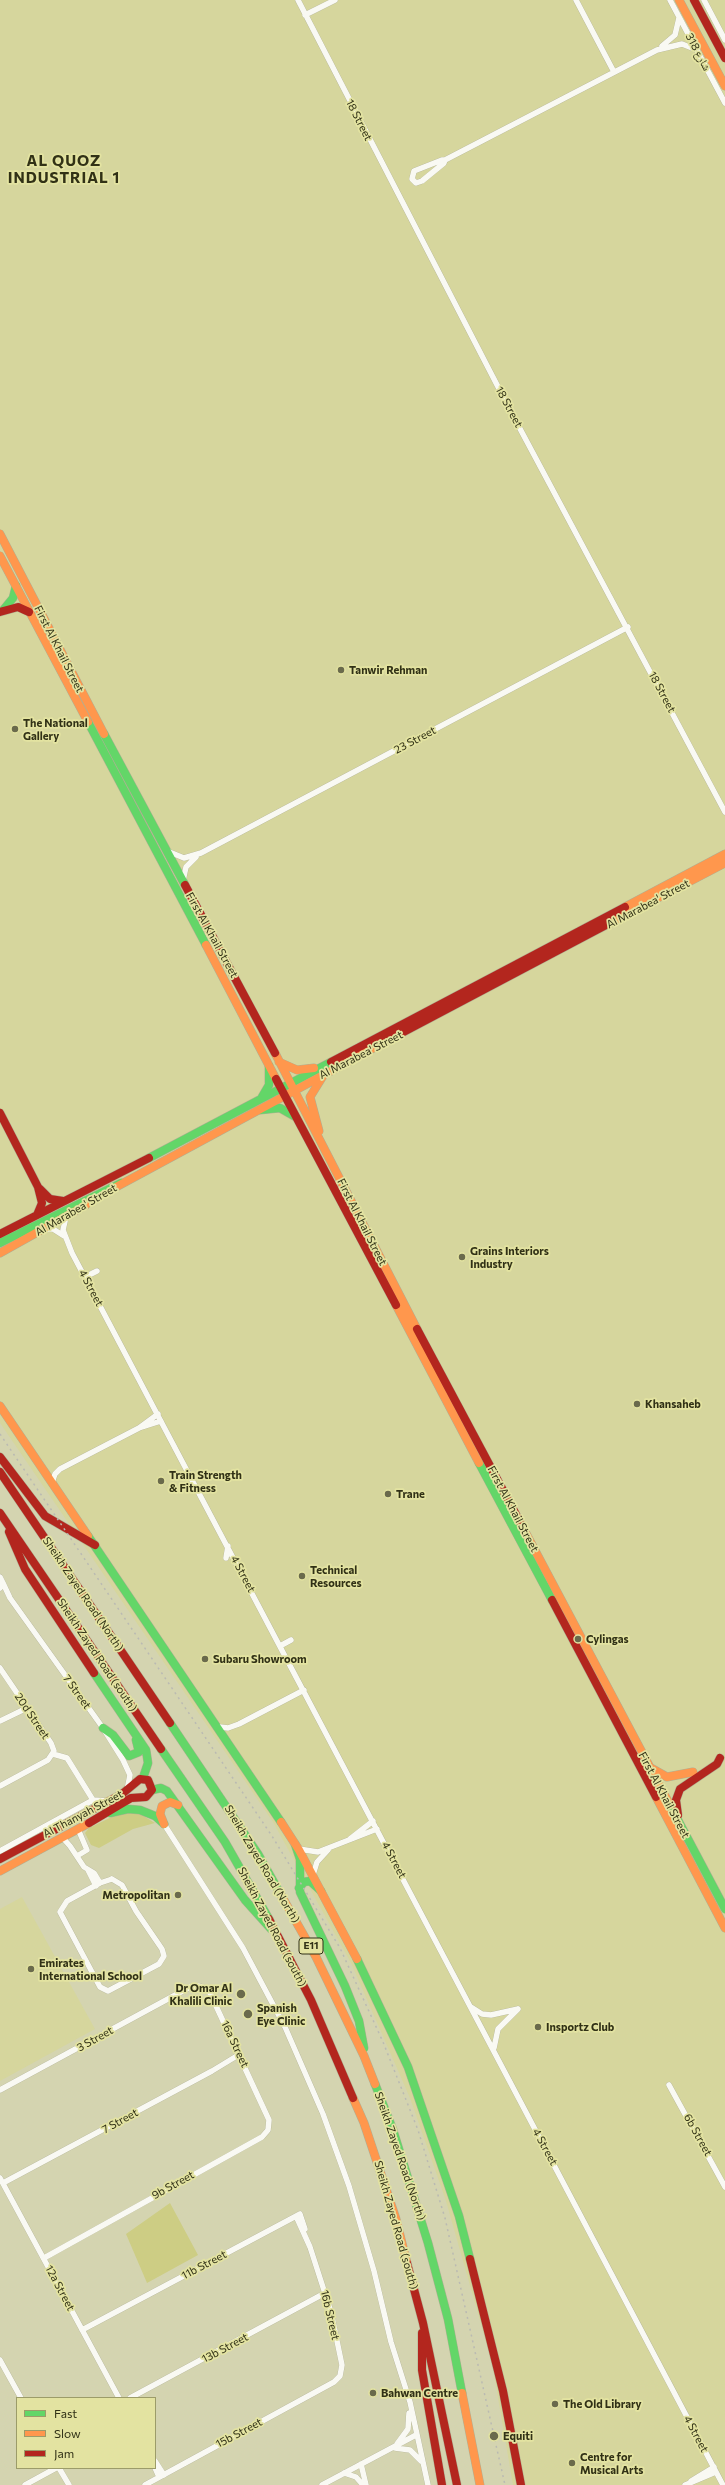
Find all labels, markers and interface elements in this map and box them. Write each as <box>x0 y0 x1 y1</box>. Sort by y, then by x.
street label: شارع 318 <box>683 31 713 73</box>
street label: 18 Street <box>343 97 375 143</box>
district label: AL QUOZ INDUSTRIAL 1 <box>8 152 120 187</box>
street label: 18 Street <box>493 384 525 430</box>
street label: First Al Khail Street <box>31 603 87 695</box>
place label: Tanwir Rehman <box>349 663 427 677</box>
marker: Tanwir Rehman <box>336 665 346 675</box>
street label: 18 Street <box>646 669 678 715</box>
place label: The National Gallery <box>23 716 88 742</box>
street label: 23 Street <box>392 723 438 757</box>
marker: The National Gallery <box>10 724 20 734</box>
street label: Al Marabea' Street <box>604 877 692 931</box>
street label: First Al Khail Street <box>183 890 241 980</box>
street label: Al Marabea' Street <box>317 1028 405 1082</box>
street label: First Al Khail Street <box>334 1176 390 1268</box>
street label: Al Marabea' Street <box>33 1181 119 1239</box>
place label: Grains Interiors Industry <box>470 1244 549 1270</box>
marker: Grains Interiors Industry <box>457 1252 467 1262</box>
street label: 4 Street <box>76 1267 106 1309</box>
place label: Khansaheb <box>645 1397 701 1411</box>
marker: Khansaheb <box>632 1399 642 1409</box>
street label: First Al Khail Street <box>485 1464 541 1554</box>
place label: Train Strength & Fitness <box>169 1468 242 1494</box>
marker: Train Strength & Fitness <box>156 1476 166 1486</box>
place label: Trane <box>396 1487 425 1501</box>
marker: Trane <box>383 1489 393 1499</box>
street label: Sheikh Zayed Road (North) <box>40 1534 126 1654</box>
street label: 4 Street <box>228 1553 258 1595</box>
place label: Technical Resources <box>310 1563 362 1589</box>
marker: Technical Resources <box>297 1571 307 1581</box>
street label: Sheikh Zayed Road (south) <box>54 1596 140 1714</box>
place label: Cylingas <box>586 1632 629 1646</box>
marker: Cylingas <box>573 1634 583 1644</box>
place label: Subaru Showroom <box>213 1652 307 1666</box>
marker: Subaru Showroom <box>200 1654 210 1664</box>
street label: 7 Street <box>60 1672 94 1712</box>
street label: 20d Street <box>12 1690 52 1742</box>
street label: First Al Khail Street <box>636 1750 692 1840</box>
street label: Al Thanyah Street <box>41 1787 125 1841</box>
street label: Sheikh Zayed Road (North) <box>222 1803 302 1925</box>
street label: 4 Street <box>379 1839 409 1881</box>
street label: Sheikh Zayed Road (south) <box>235 1865 309 1989</box>
place label: Metropolitan <box>102 1888 170 1902</box>
marker: Metropolitan <box>173 1890 183 1900</box>
road number: E11 <box>299 1938 323 1954</box>
place label: Emirates International School <box>39 1956 142 1982</box>
marker: Emirates International School <box>26 1964 36 1974</box>
place label: Dr Omar Al Khalili Clinic <box>170 1981 232 2007</box>
marker: Dr Omar Al Khalili Clinic <box>235 1988 247 2000</box>
place label: Spanish Eye Clinic <box>257 2001 305 2027</box>
marker: Spanish Eye Clinic <box>242 2008 254 2020</box>
street label: 16a Street <box>218 2018 252 2070</box>
place label: Insportz Club <box>546 2020 614 2034</box>
marker: Insportz Club <box>533 2022 543 2032</box>
street label: 3 Street <box>75 2024 115 2054</box>
street label: Sheikh Zayed Road (North) <box>372 2090 428 2222</box>
street label: 7 Street <box>100 2106 140 2136</box>
street label: 6b Street <box>681 2112 715 2158</box>
street label: 4 Street <box>530 2126 560 2168</box>
street label: Sheikh Zayed Road (south) <box>371 2159 421 2291</box>
street label: 9b Street <box>150 2168 196 2202</box>
street label: 11b Street <box>179 2248 229 2282</box>
street label: 12a Street <box>42 2263 78 2313</box>
street label: 16b Street <box>318 2289 342 2341</box>
street label: 13b Street <box>200 2330 250 2366</box>
place label: Bahwan Centre <box>381 2386 458 2400</box>
marker: Bahwan Centre <box>368 2388 378 2398</box>
legend <box>16 2397 156 2469</box>
place label: The Old Library <box>563 2397 642 2411</box>
marker: The Old Library <box>550 2399 560 2409</box>
text: Fast <box>54 2406 77 2420</box>
street label: 4 Street <box>681 2413 711 2455</box>
street label: 15b Street <box>214 2415 264 2451</box>
text: Slow <box>54 2426 81 2440</box>
place label: Equiti <box>503 2429 533 2443</box>
marker: Equiti <box>488 2430 500 2442</box>
text: Jam <box>54 2446 74 2460</box>
place label: Centre for Musical Arts <box>580 2450 643 2476</box>
marker: Centre for Musical Arts <box>567 2458 577 2468</box>

